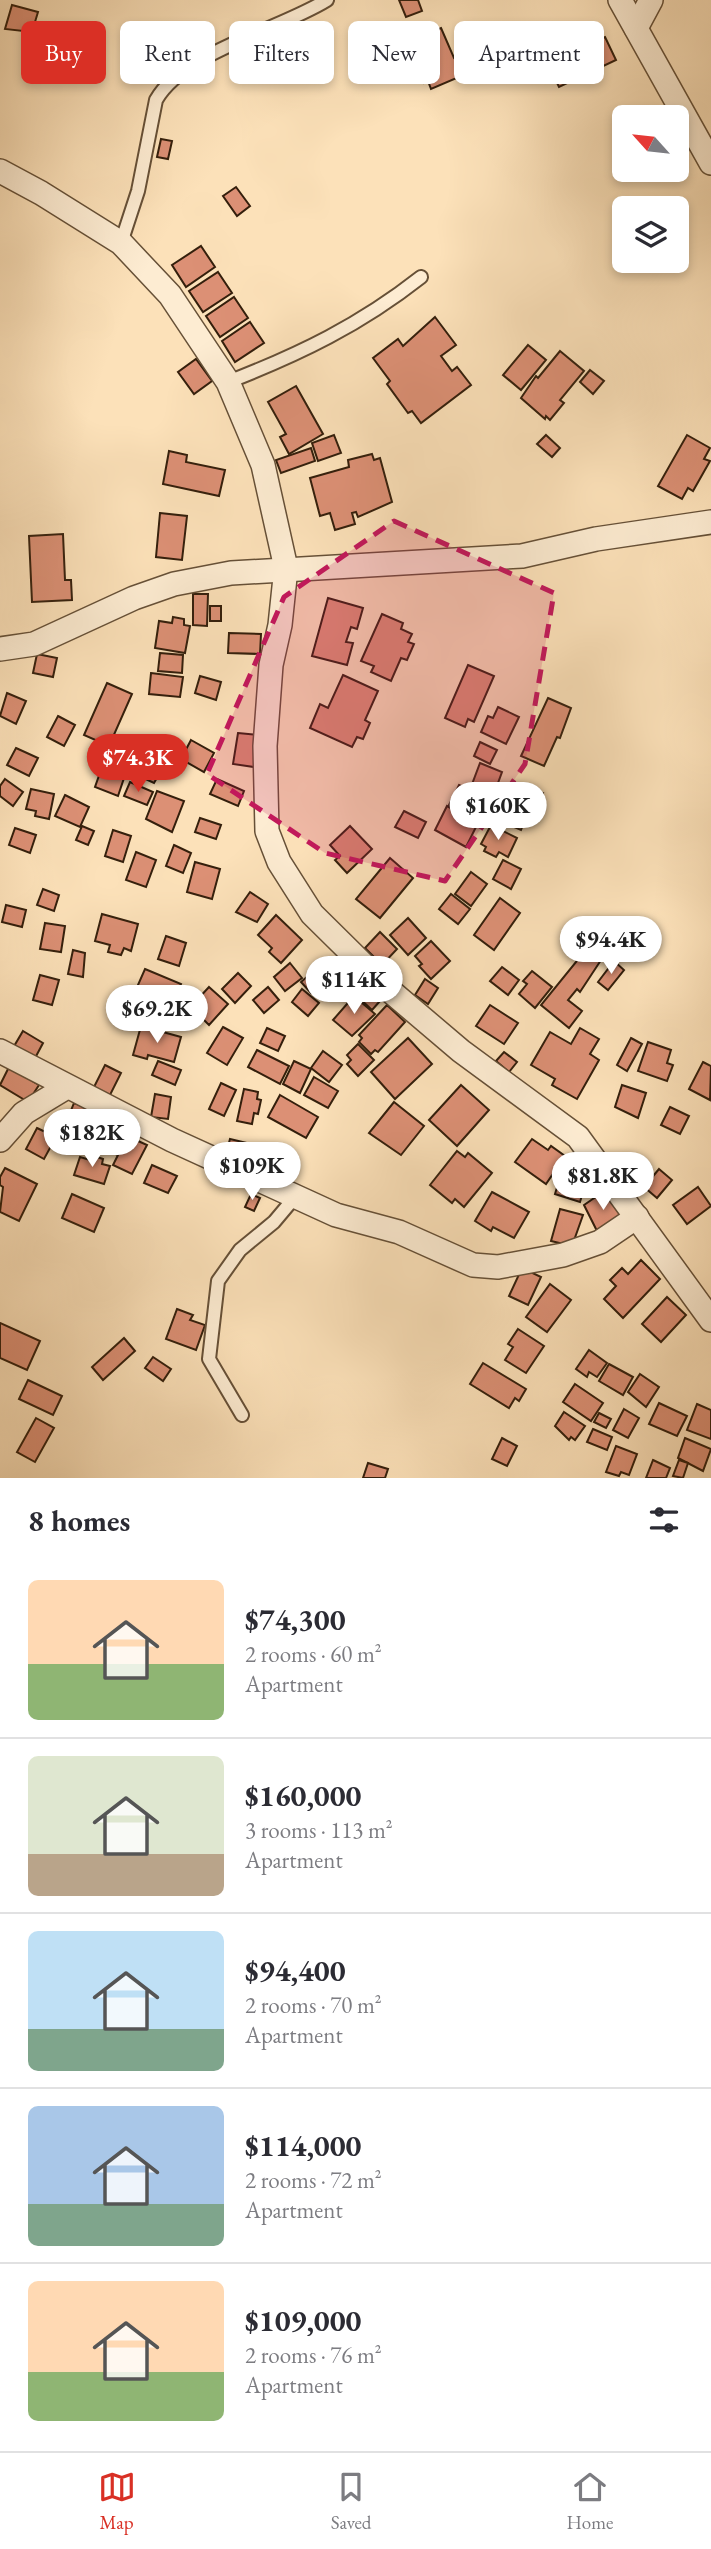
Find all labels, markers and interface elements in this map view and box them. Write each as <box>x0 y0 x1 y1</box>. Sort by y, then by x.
chip: Buy <box>21 21 106 84</box>
chip: Rent <box>120 21 215 84</box>
chip: Filters <box>229 21 334 84</box>
chip: New <box>348 21 440 84</box>
chip: Apartment <box>454 21 604 84</box>
north arrow <box>612 105 690 182</box>
map controls <box>612 105 689 273</box>
button: layers <box>612 196 689 273</box>
pin: $74.3K <box>81 734 195 794</box>
text: $74.3K <box>103 742 173 772</box>
pin: $160K <box>449 782 547 842</box>
text: $160K <box>466 790 530 820</box>
pin: $94.4K <box>554 916 668 976</box>
text: $94.4K <box>576 924 646 954</box>
pin: $114K <box>305 956 403 1016</box>
text: $114K <box>322 964 386 994</box>
pin: $69.2K <box>100 986 214 1045</box>
text: $69.2K <box>122 993 192 1023</box>
pin: $182K <box>43 1110 141 1169</box>
text: $182K <box>60 1117 124 1147</box>
pin: $109K <box>203 1142 301 1202</box>
text: $109K <box>220 1150 284 1180</box>
pin: $81.8K <box>546 1152 660 1212</box>
text: $81.8K <box>568 1160 638 1190</box>
text: 8 homes <box>28 1501 130 1540</box>
icon: filters <box>645 1501 683 1539</box>
text: $74,300 <box>245 1600 346 1639</box>
icon: home <box>84 1608 168 1692</box>
text: 2 rooms · 60 m² <box>245 1639 382 1669</box>
text: Apartment <box>245 1669 343 1699</box>
text: $160,000 <box>245 1776 361 1815</box>
icon: home <box>84 1784 168 1868</box>
text: 3 rooms · 113 m² <box>245 1815 393 1845</box>
text: Apartment <box>245 1845 343 1875</box>
text: $94,400 <box>245 1951 346 1990</box>
icon: home <box>84 1959 168 2043</box>
text: 2 rooms · 70 m² <box>245 1990 382 2020</box>
text: Apartment <box>245 2020 343 2050</box>
text: $114,000 <box>245 2126 361 2165</box>
icon: home <box>84 2134 168 2218</box>
text: 2 rooms · 72 m² <box>245 2165 382 2195</box>
text: Apartment <box>245 2195 343 2225</box>
text: $109,000 <box>245 2301 361 2340</box>
icon: home <box>84 2309 168 2393</box>
text: 2 rooms · 76 m² <box>245 2340 382 2370</box>
text: Apartment <box>245 2370 343 2400</box>
tab: Map <box>98 2468 136 2535</box>
tab: Saved <box>331 2468 371 2535</box>
tab: Home <box>566 2468 613 2535</box>

